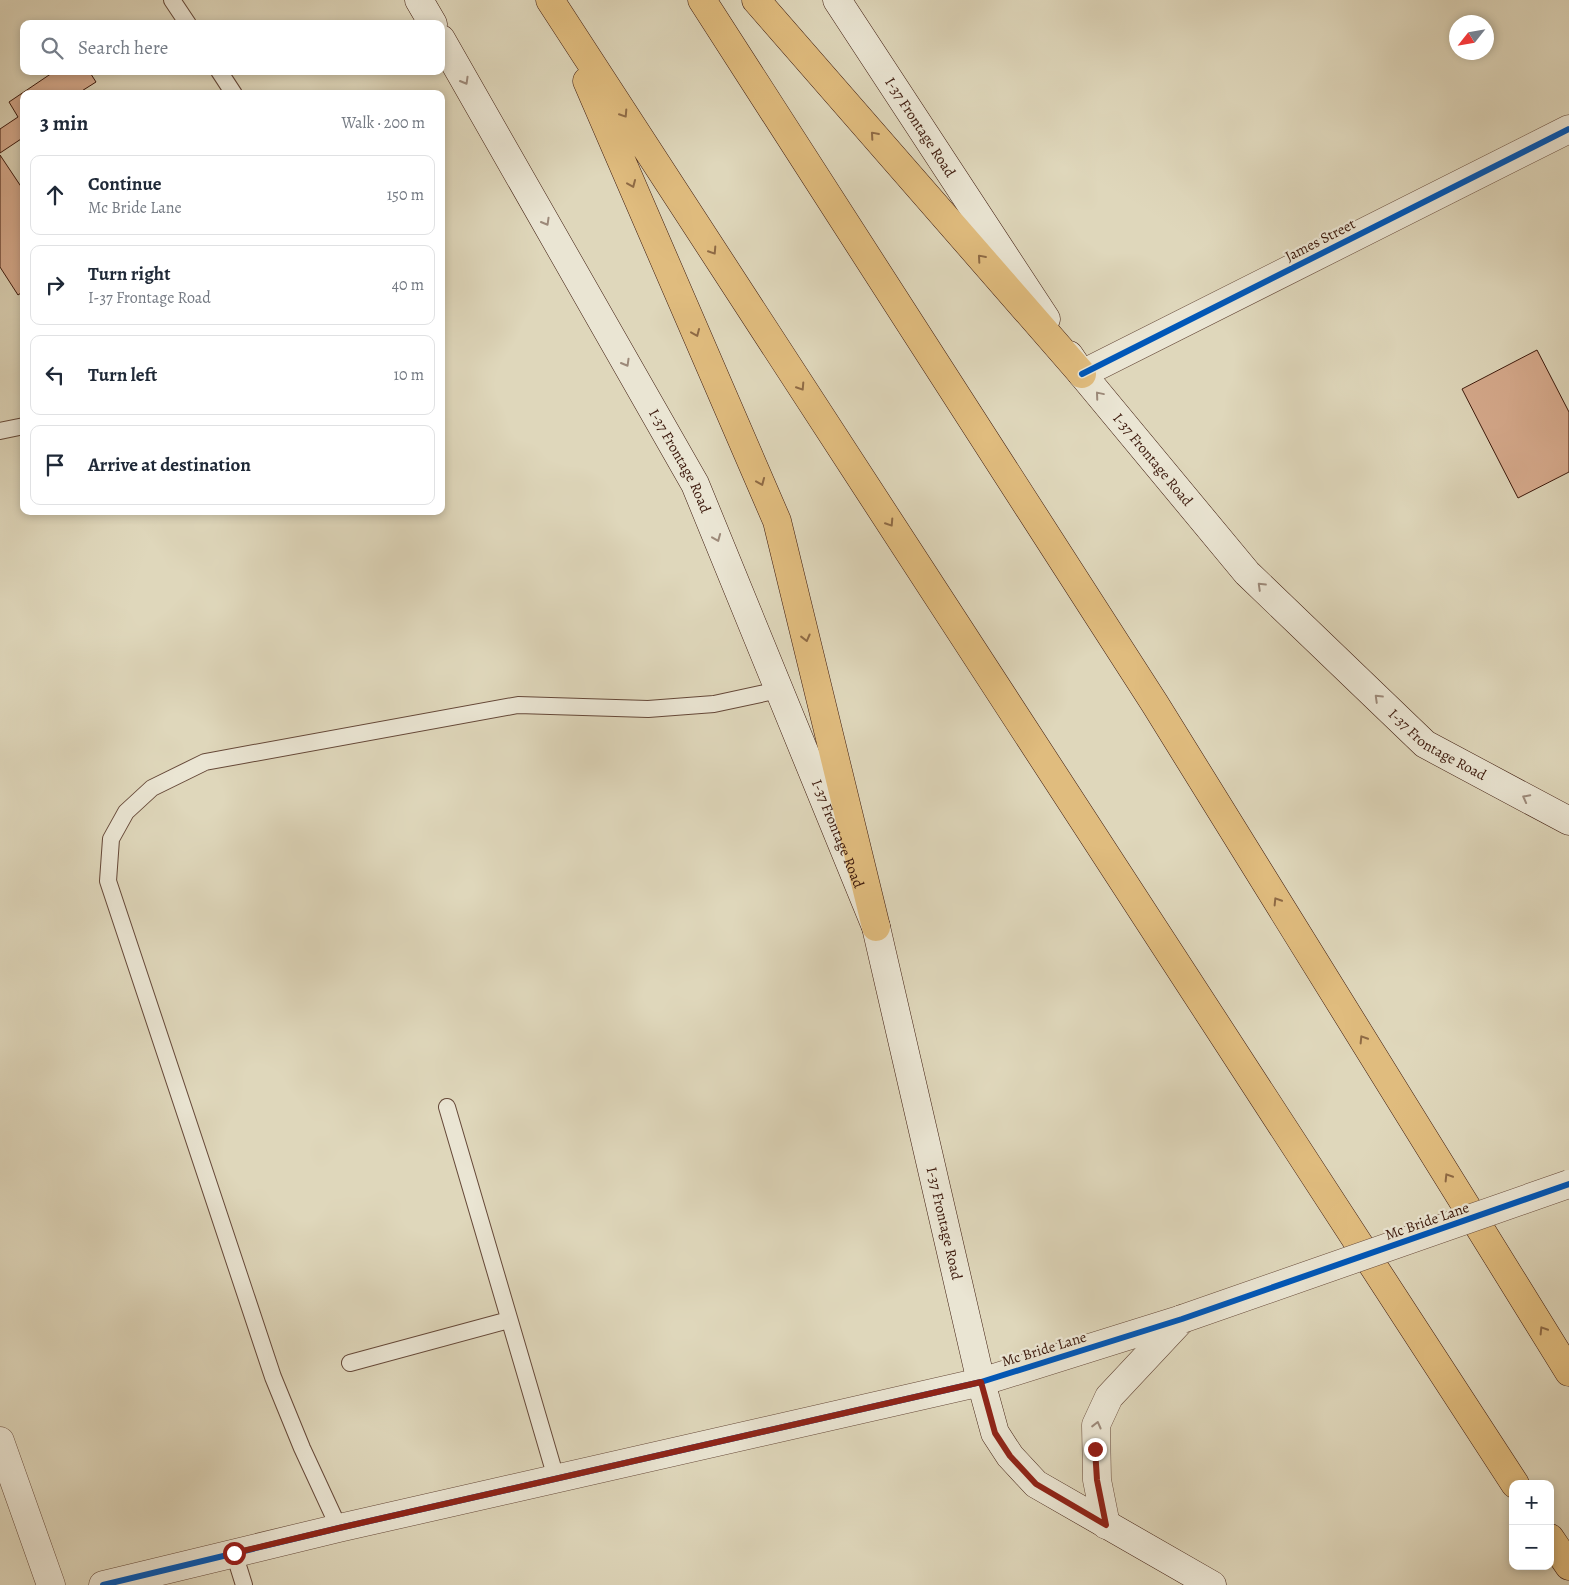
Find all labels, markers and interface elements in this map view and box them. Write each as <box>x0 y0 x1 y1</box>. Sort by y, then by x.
north arrow <box>1449 15 1494 60</box>
search box <box>20 20 445 75</box>
icon: search <box>38 34 66 62</box>
text: Search here <box>78 35 168 61</box>
street label: I-37 Frontage Road <box>880 73 961 182</box>
one-way arrow <box>459 76 469 85</box>
text: 3 min <box>40 109 88 137</box>
one-way arrow <box>618 109 627 118</box>
text: Walk · 200 m <box>341 112 425 134</box>
one-way arrow <box>870 132 879 141</box>
text: Continue <box>88 171 162 197</box>
one-way arrow <box>625 179 636 188</box>
icon: ahead <box>41 181 69 209</box>
text: 150 m <box>387 184 424 206</box>
text: Mc Bride Lane <box>88 197 182 219</box>
street label: James Street <box>1281 214 1359 266</box>
one-way arrow <box>540 217 550 226</box>
one-way arrow <box>706 245 716 254</box>
one-way arrow <box>977 254 986 263</box>
text: Turn right <box>88 261 170 287</box>
icon: right <box>41 271 69 299</box>
text: 40 m <box>392 274 424 296</box>
text: I-37 Frontage Road <box>88 287 211 309</box>
one-way arrow <box>690 328 701 337</box>
one-way arrow <box>620 358 630 367</box>
icon: left <box>41 361 69 389</box>
text: Turn left <box>88 362 157 388</box>
text: 10 m <box>394 364 424 386</box>
one-way arrow <box>795 381 805 390</box>
one-way arrow <box>1097 392 1105 401</box>
street label: I-37 Frontage Road <box>644 405 716 517</box>
street label: I-37 Frontage Road <box>1108 409 1198 511</box>
icon: arrive <box>41 451 69 479</box>
text: Arrive at destination <box>88 452 251 478</box>
one-way arrow <box>754 477 765 486</box>
one-way arrow <box>884 517 893 527</box>
one-way arrow <box>711 533 722 542</box>
one-way arrow <box>1257 583 1266 592</box>
one-way arrow <box>800 633 811 642</box>
one-way arrow <box>1375 695 1384 704</box>
street label: I-37 Frontage Road <box>1384 704 1491 785</box>
street label: I-37 Frontage Road <box>807 776 869 892</box>
one-way arrow <box>1522 794 1531 804</box>
one-way arrow <box>1274 897 1283 907</box>
one-way arrow <box>1359 1036 1369 1045</box>
street label: I-37 Frontage Road <box>922 1165 967 1283</box>
one-way arrow <box>1445 1174 1455 1183</box>
street label: Mc Bride Lane <box>1382 1197 1472 1245</box>
street label: Mc Bride Lane <box>999 1327 1089 1371</box>
one-way arrow <box>1540 1327 1550 1336</box>
one-way arrow <box>1092 1421 1102 1430</box>
route end <box>1084 1438 1107 1461</box>
map controls <box>1509 1480 1554 1570</box>
button: + <box>1509 1480 1554 1525</box>
button: − <box>1509 1525 1554 1570</box>
route start <box>223 1542 246 1565</box>

